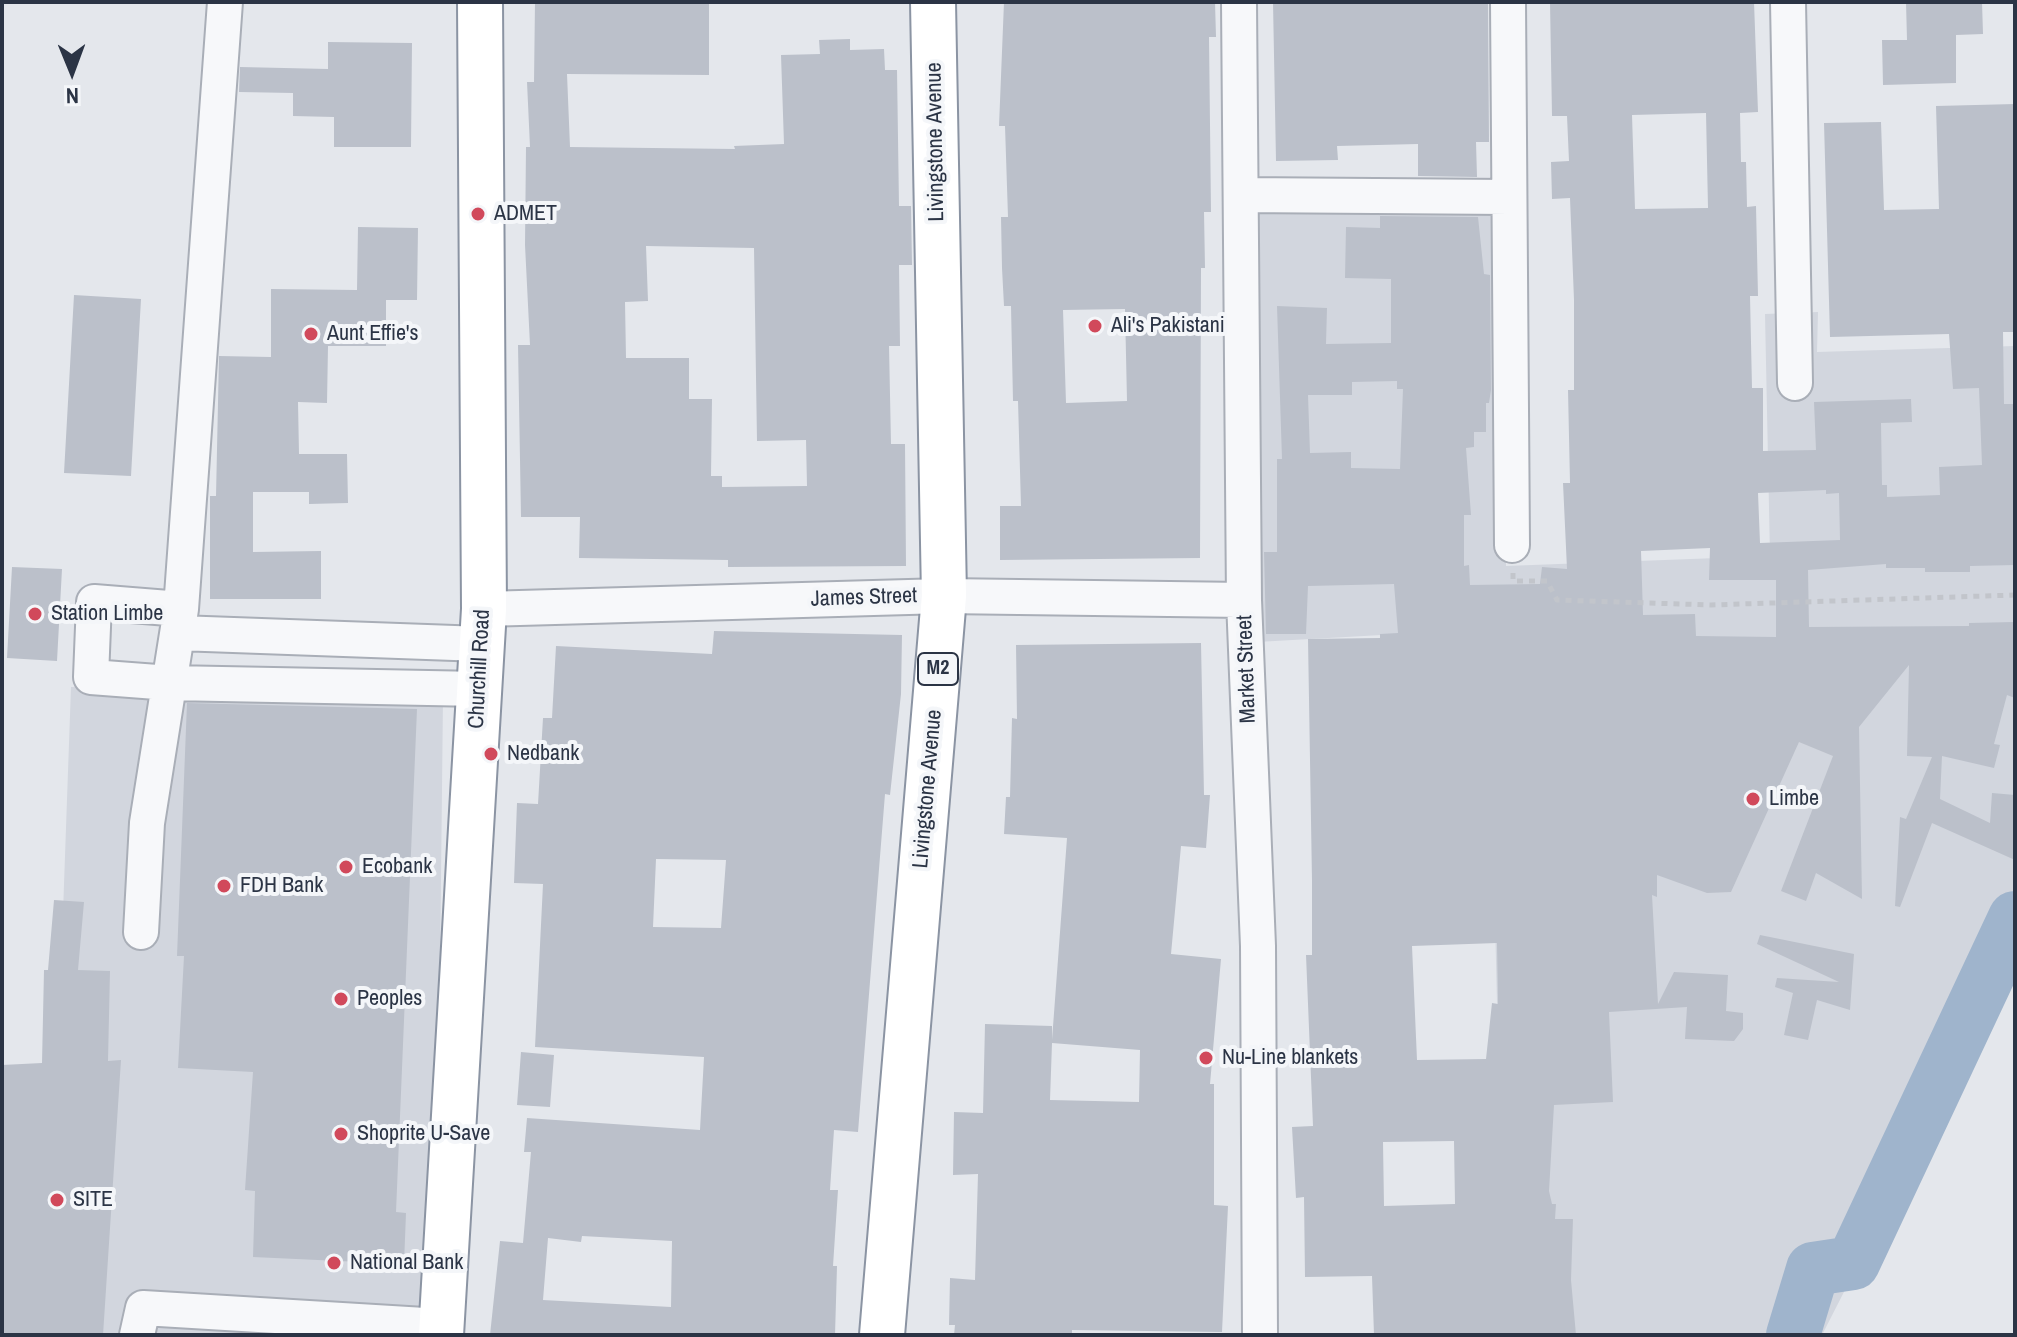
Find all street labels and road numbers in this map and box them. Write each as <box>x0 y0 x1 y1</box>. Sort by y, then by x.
street label: Livingstone Avenue <box>921 62 951 222</box>
street label: James Street <box>810 583 918 613</box>
street label: Churchill Road <box>464 609 496 729</box>
street label: Market Street <box>1232 614 1262 724</box>
road number: M2 <box>918 653 958 685</box>
street label: Livingstone Avenue <box>908 709 948 869</box>

